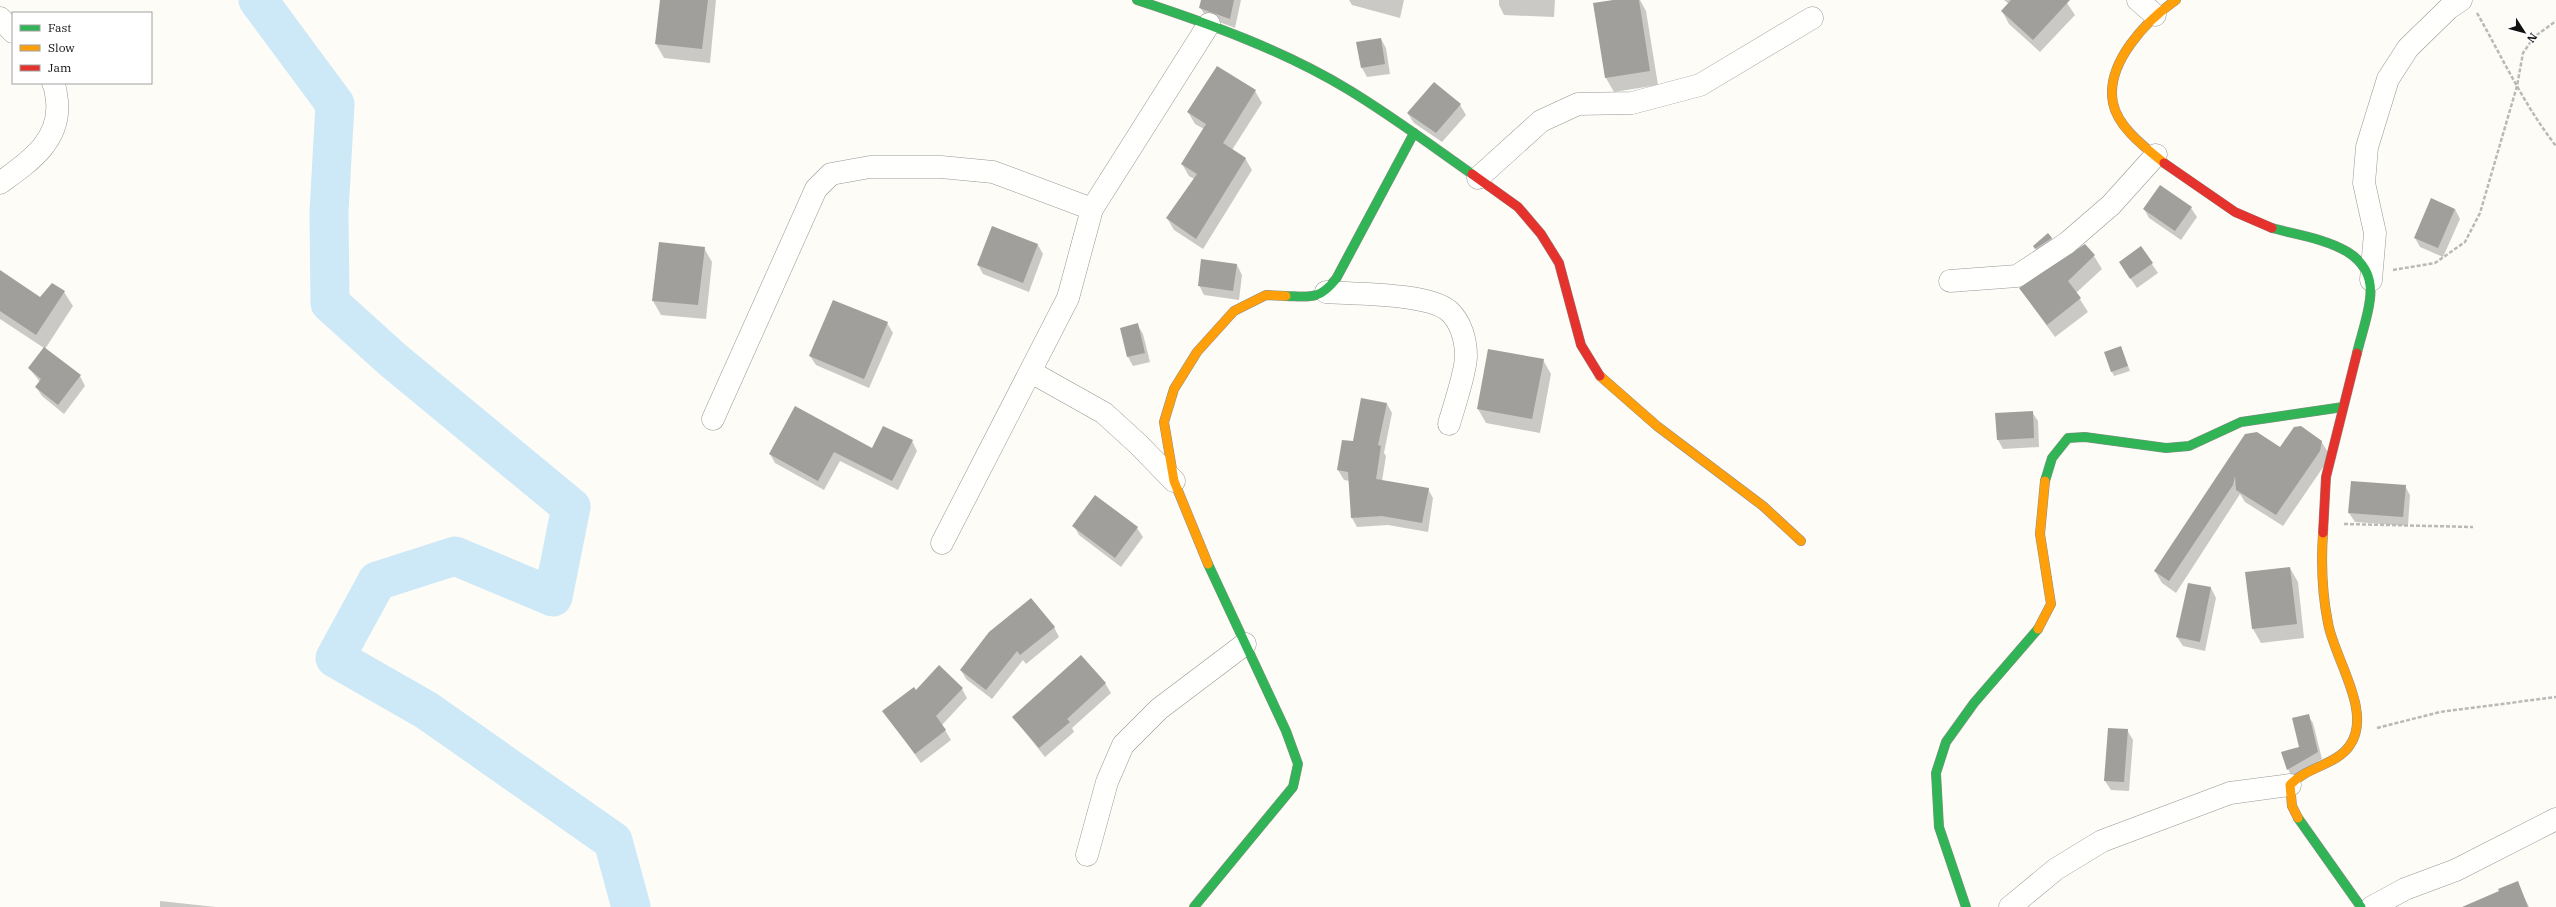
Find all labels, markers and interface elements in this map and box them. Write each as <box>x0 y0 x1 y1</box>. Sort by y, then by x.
legend <box>12 12 152 84</box>
north arrow <box>2504 12 2544 52</box>
text: Fast <box>48 20 72 35</box>
text: N <box>2524 30 2540 46</box>
text: Slow <box>48 40 75 55</box>
text: Jam <box>48 60 72 75</box>

